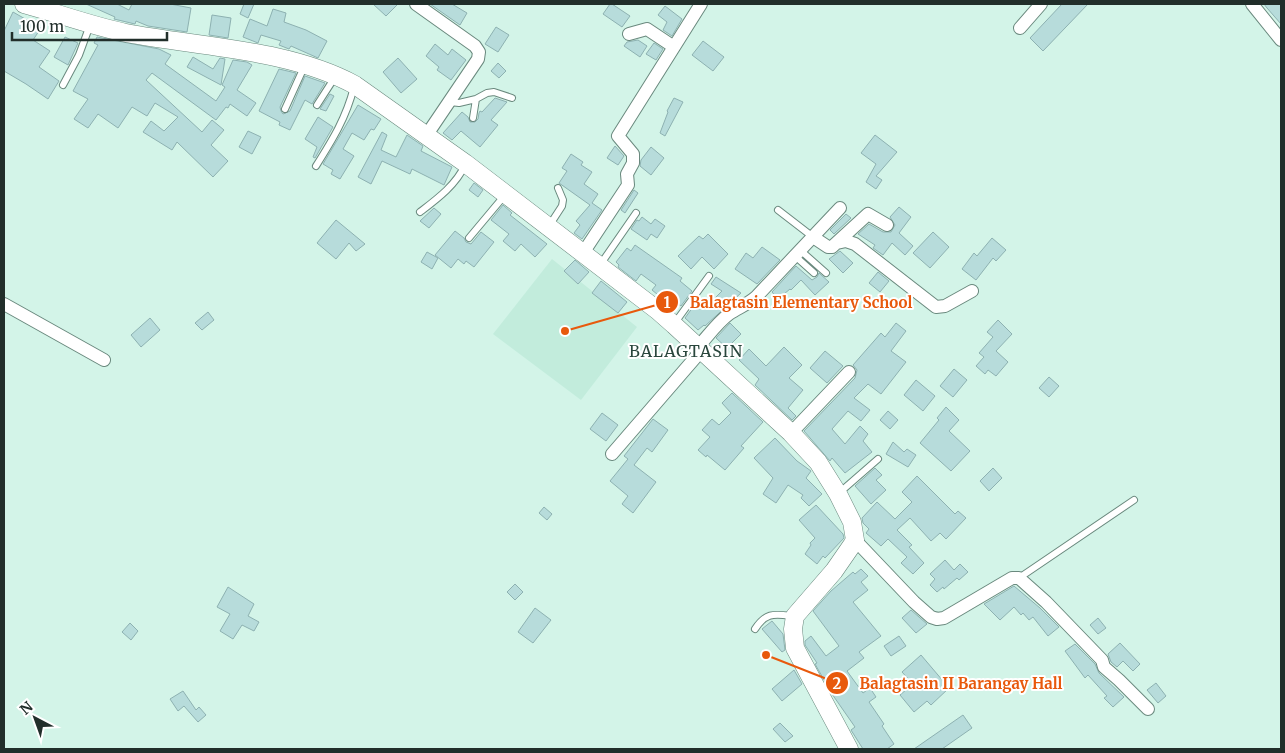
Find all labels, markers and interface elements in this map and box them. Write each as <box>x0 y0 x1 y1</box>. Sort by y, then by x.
scale bar <box>12 10 168 42</box>
text: 100 m <box>20 17 64 36</box>
callout: Balagtasin Elementary School <box>654 287 922 317</box>
text: 1 <box>664 293 671 312</box>
text: Balagtasin Elementary School <box>690 293 912 312</box>
district label: BALAGTASIN <box>629 341 743 361</box>
callout: Balagtasin II Barangay Hall <box>824 668 1072 698</box>
text: 2 <box>833 674 842 693</box>
text: Balagtasin II Barangay Hall <box>860 674 1063 693</box>
north arrow <box>10 693 60 743</box>
text: N <box>16 698 37 719</box>

